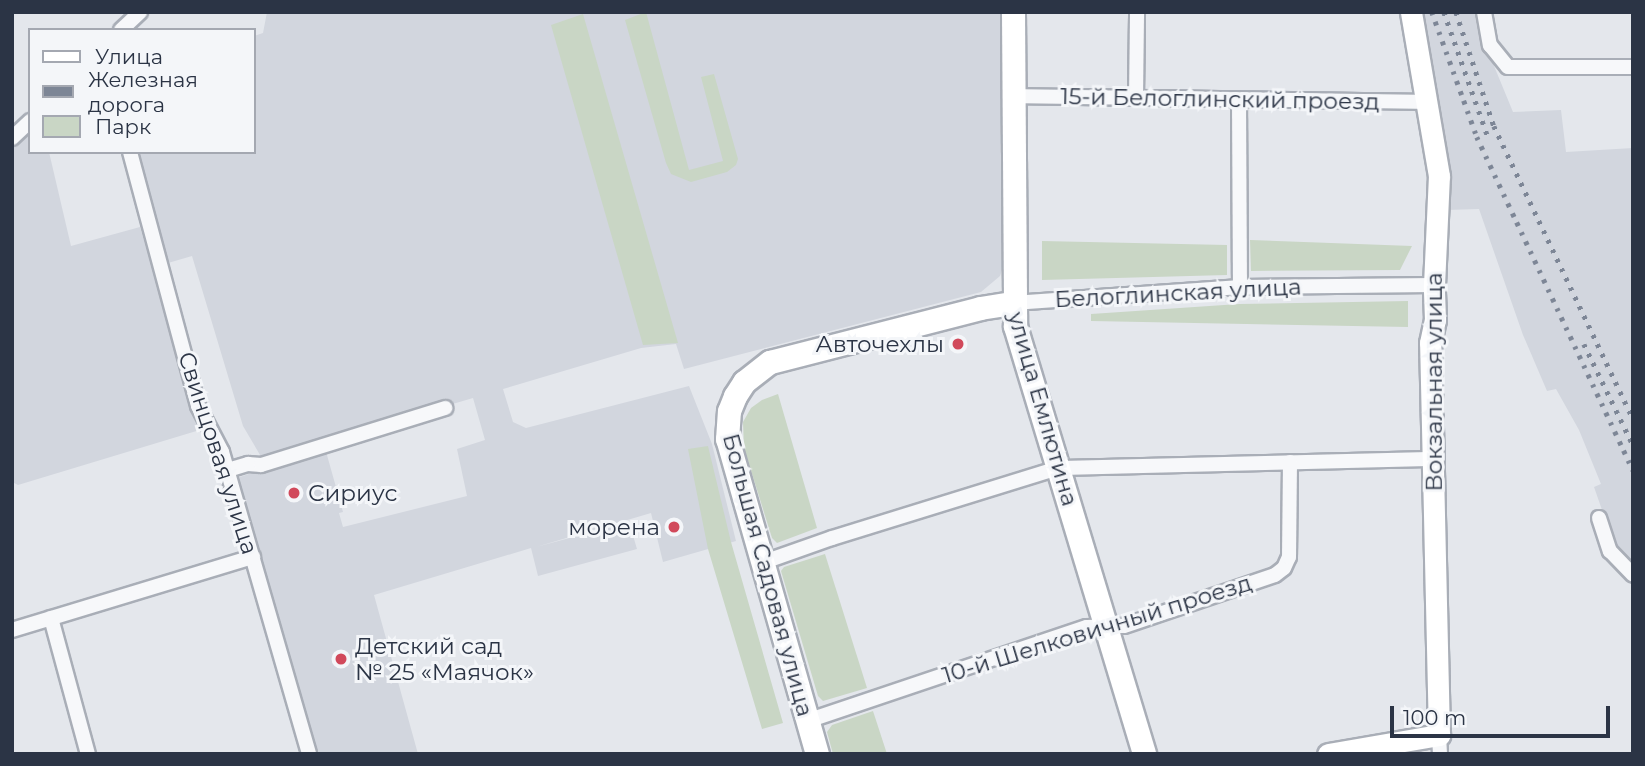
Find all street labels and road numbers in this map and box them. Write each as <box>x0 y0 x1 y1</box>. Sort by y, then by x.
street label: 15-й Белоглинский проезд <box>1060 82 1380 116</box>
street label: Вокзальная улица <box>1420 272 1448 492</box>
street label: Белоглинская улица <box>1054 273 1302 313</box>
street label: улица Емлютина <box>1002 309 1084 509</box>
street label: Свинцовая улица <box>172 348 264 558</box>
street label: Большая Садовая улица <box>717 430 819 720</box>
street label: 10-й Шелковичный проезд <box>939 569 1255 689</box>

